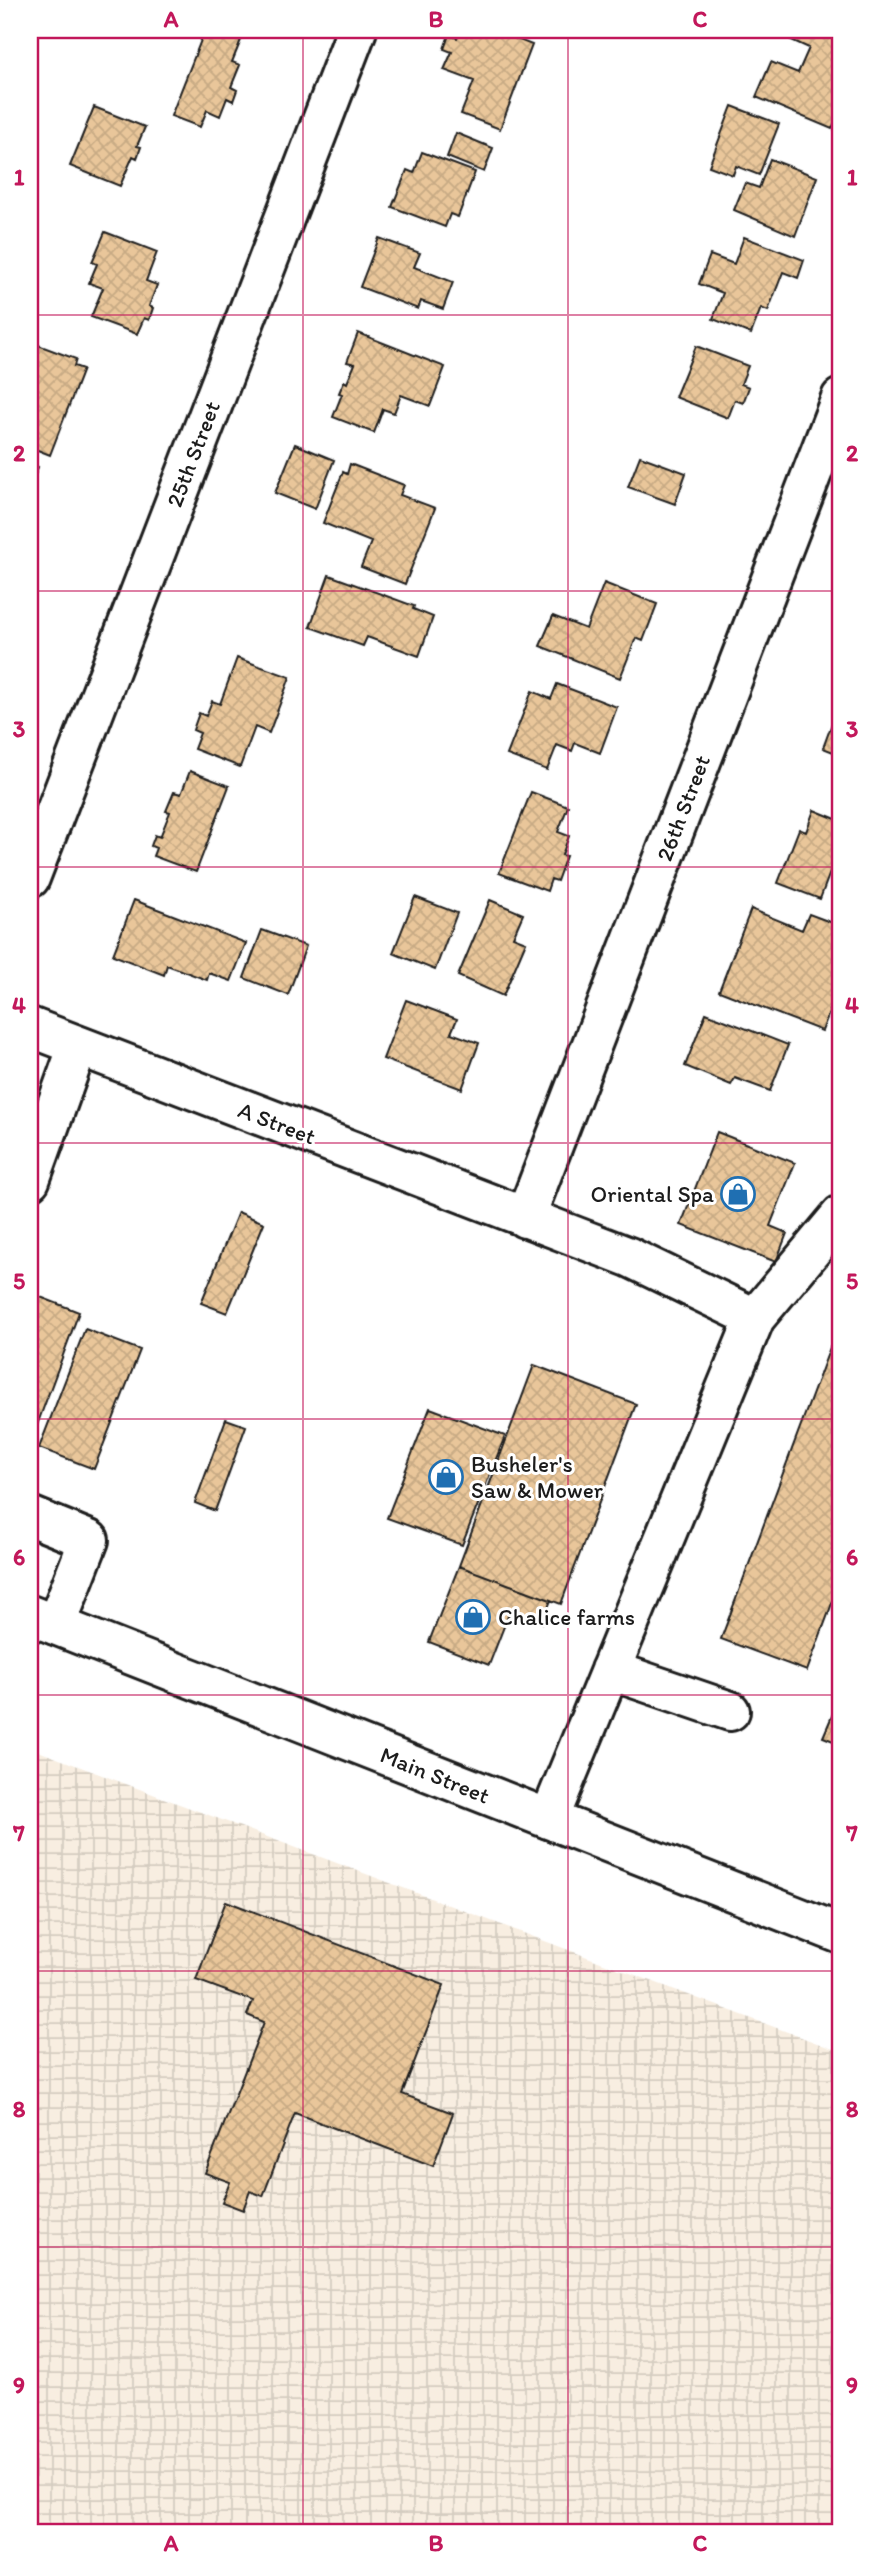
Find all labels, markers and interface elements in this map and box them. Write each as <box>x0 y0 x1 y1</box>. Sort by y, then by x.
text: A <box>163 5 179 33</box>
text: B <box>429 5 444 33</box>
text: C <box>693 5 708 33</box>
text: 1 <box>14 163 25 191</box>
text: 1 <box>847 163 858 191</box>
street label: 25th Street <box>160 397 226 511</box>
text: 2 <box>13 439 26 467</box>
text: 2 <box>846 439 859 467</box>
text: 3 <box>13 715 26 743</box>
text: 3 <box>846 715 859 743</box>
street label: 26th Street <box>650 751 716 865</box>
text: 4 <box>12 991 26 1019</box>
text: 4 <box>845 991 859 1019</box>
street label: A Street <box>234 1095 320 1151</box>
shop icon: Oriental Spa <box>719 1175 757 1213</box>
place label: Oriental Spa <box>591 1180 714 1208</box>
text: 5 <box>13 1267 25 1295</box>
text: 5 <box>846 1267 858 1295</box>
place label: Busheler's Saw & Mower <box>471 1450 603 1504</box>
shop icon: Busheler's Saw & Mower <box>427 1458 465 1496</box>
text: 6 <box>13 1543 25 1571</box>
text: 6 <box>846 1543 858 1571</box>
shop icon: Chalice farms <box>454 1598 492 1636</box>
place label: Chalice farms <box>498 1603 635 1631</box>
street label: Main Street <box>376 1740 494 1810</box>
text: 7 <box>12 1819 25 1847</box>
text: 7 <box>845 1819 858 1847</box>
text: 8 <box>13 2095 26 2123</box>
text: 8 <box>846 2095 859 2123</box>
text: 9 <box>13 2371 25 2399</box>
text: 9 <box>846 2371 858 2399</box>
text: A <box>163 2529 179 2557</box>
text: B <box>429 2529 444 2557</box>
text: C <box>693 2529 708 2557</box>

